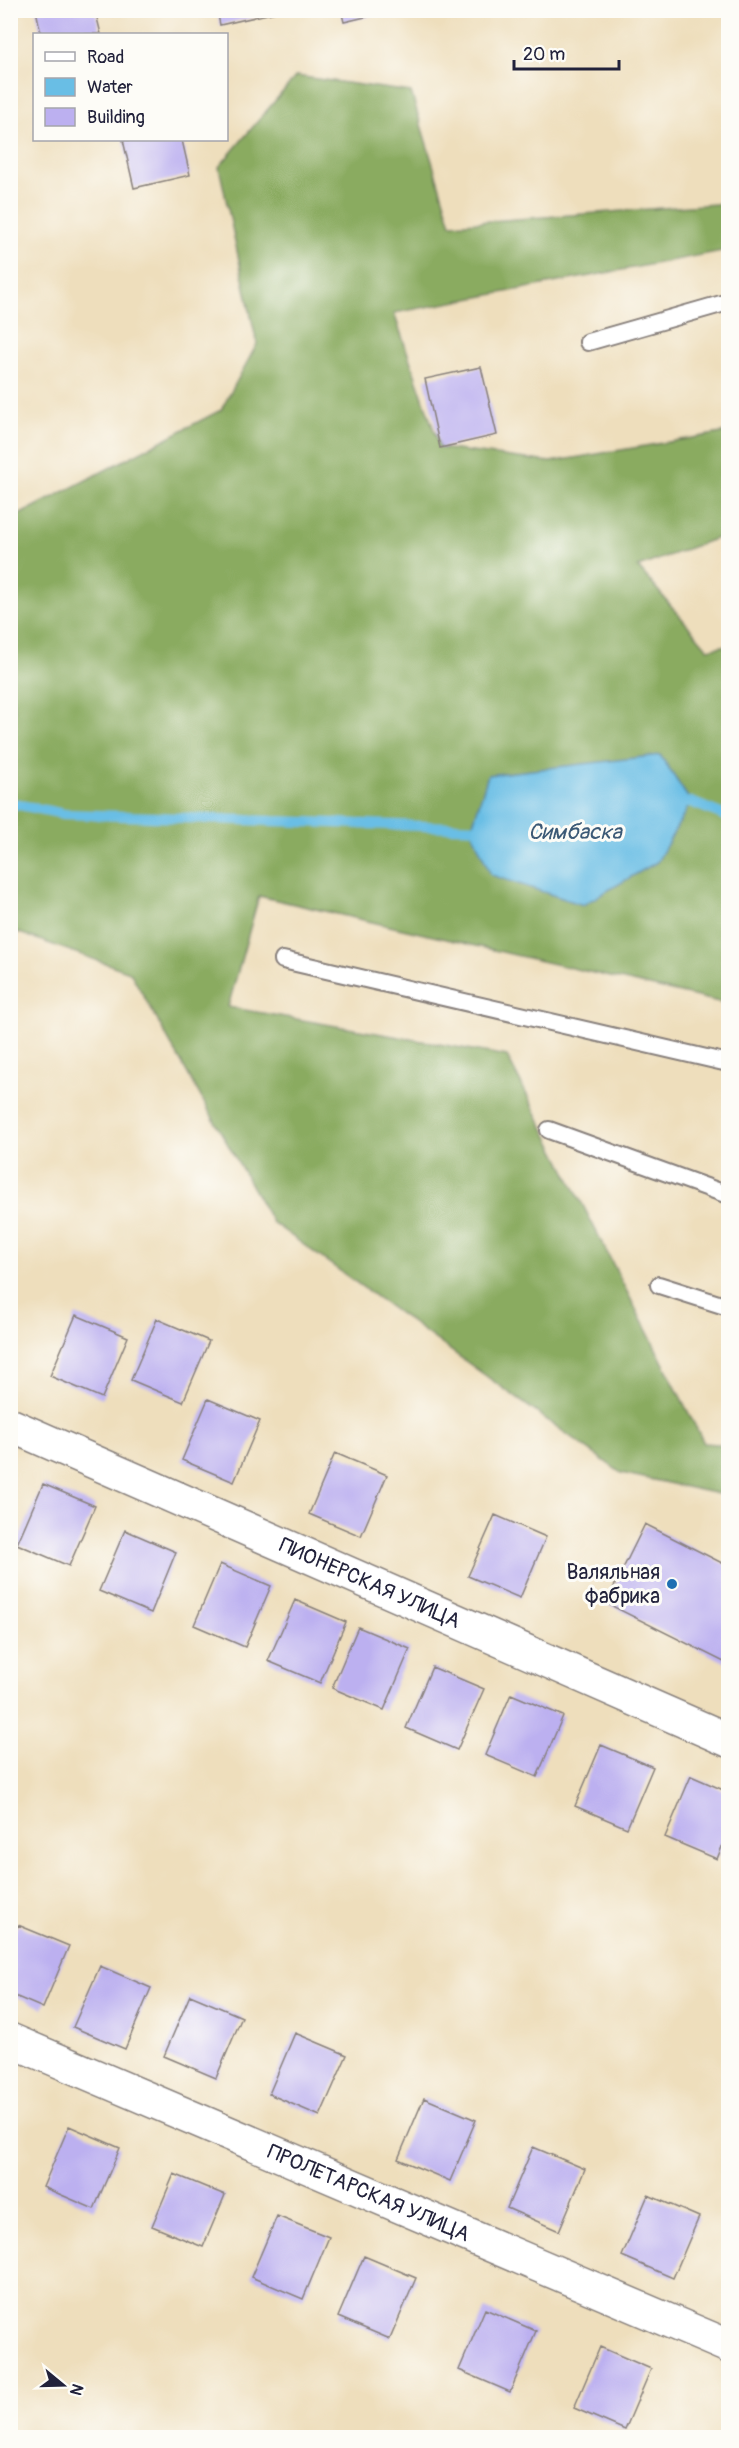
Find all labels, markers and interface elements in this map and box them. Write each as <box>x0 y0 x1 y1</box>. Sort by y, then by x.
legend <box>33 33 228 141</box>
scale bar <box>514 33 619 71</box>
text: 20 m <box>523 43 565 66</box>
text: Road <box>87 46 124 69</box>
text: Water <box>87 76 133 99</box>
text: Building <box>87 106 145 129</box>
water label: Симбаска <box>528 818 624 846</box>
street label: ПИОНЕРСКАЯ УЛИЦА <box>275 1531 465 1634</box>
place label: Валяльная фабрика <box>567 1559 660 1610</box>
marker: Валяльная фабрика <box>665 1577 679 1591</box>
street label: ПРОЛЕТАРСКАЯ УЛИЦА <box>263 2138 474 2248</box>
north arrow <box>33 2355 93 2415</box>
text: N <box>65 2381 87 2398</box>

